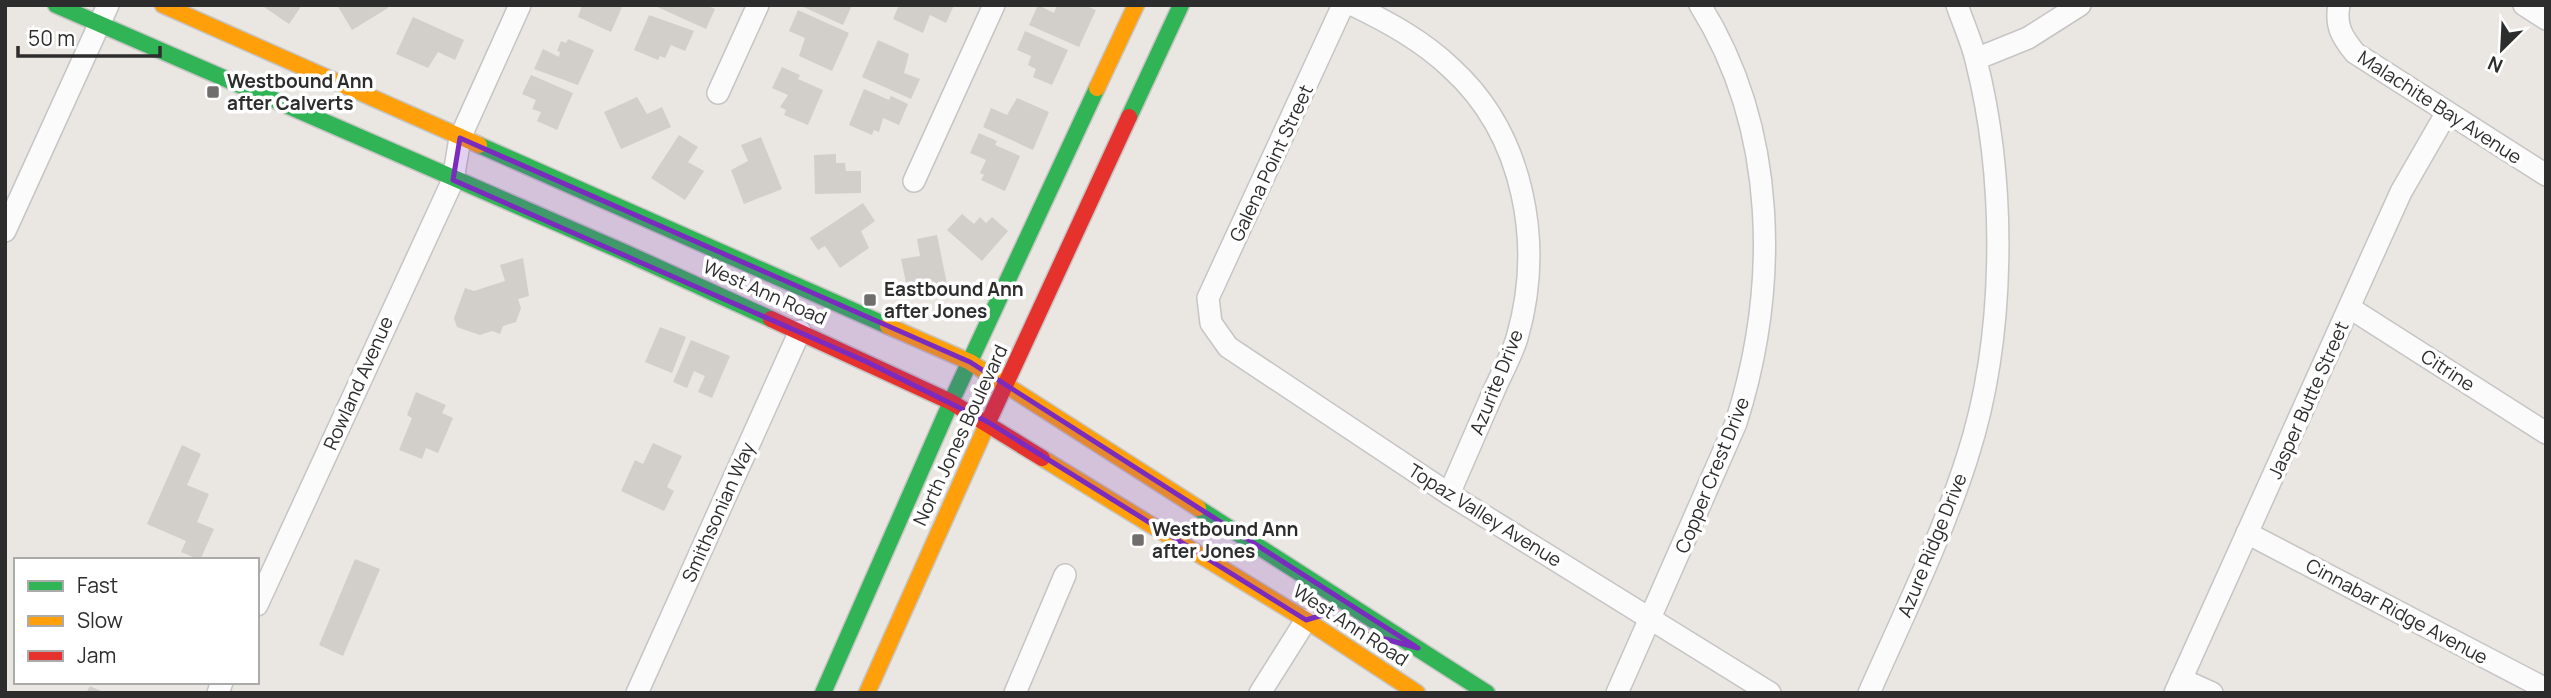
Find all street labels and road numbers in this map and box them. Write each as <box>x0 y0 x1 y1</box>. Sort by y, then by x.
street label: Malachite Bay Avenue <box>2353 44 2527 170</box>
street label: Galena Point Street <box>1223 80 1319 246</box>
street label: West Ann Road <box>699 253 831 331</box>
street label: Rowland Avenue <box>317 312 399 454</box>
street label: Jasper Butte Street <box>2262 317 2354 483</box>
street label: Azurite Drive <box>1463 326 1529 438</box>
street label: North Jones Boulevard <box>907 340 1013 530</box>
street label: Citrine <box>2416 343 2480 397</box>
street label: Copper Crest Drive <box>1669 393 1755 557</box>
street label: Smithsonian Way <box>675 438 761 586</box>
street label: Topaz Valley Avenue <box>1403 457 1567 573</box>
street label: Azure Ridge Drive <box>1891 469 1973 621</box>
street label: Cinnabar Ridge Avenue <box>2302 552 2492 670</box>
street label: West Ann Road <box>1288 578 1414 672</box>

